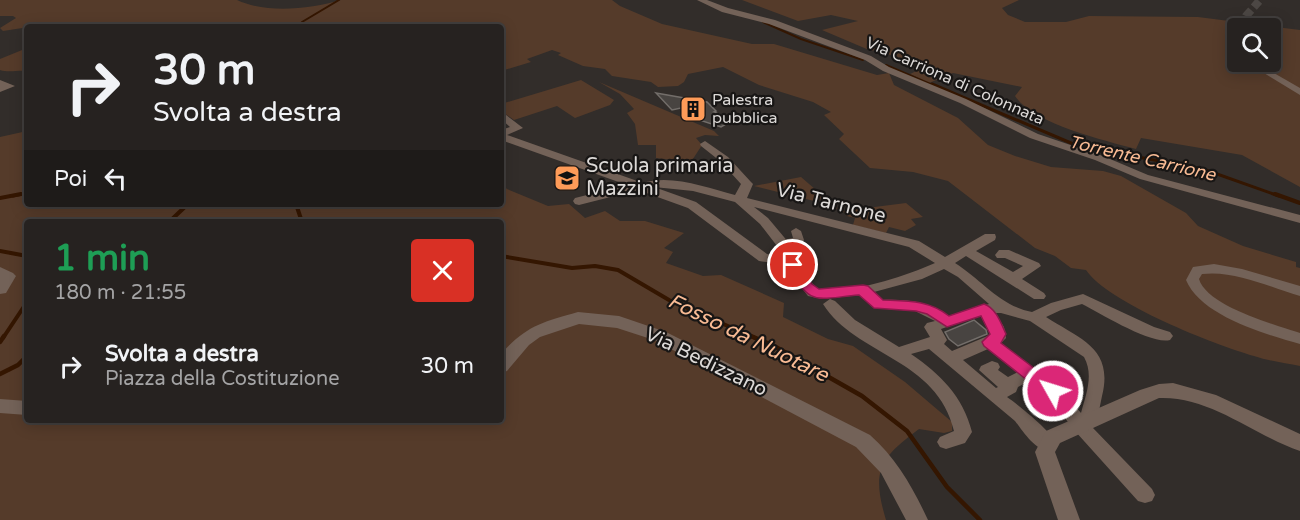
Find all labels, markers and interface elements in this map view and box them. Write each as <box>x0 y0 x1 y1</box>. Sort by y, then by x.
map controls <box>1227 18 1281 72</box>
button: search <box>1227 18 1281 72</box>
street label: Via Carriona di Colonnata <box>863 33 1047 129</box>
text: 30 m <box>153 45 255 96</box>
icon: right <box>54 48 132 126</box>
place label: Palestra pubblica <box>712 90 778 128</box>
building icon: Palestra pubblica <box>678 94 708 124</box>
text: Svolta a destra <box>153 96 342 129</box>
water label: Torrente Carrione <box>1067 130 1218 186</box>
place label: Scuola primaria Mazzini <box>586 154 733 201</box>
icon: left <box>99 162 132 195</box>
school or university icon: Scuola primaria Mazzini <box>552 163 582 193</box>
text: Poi <box>54 166 87 192</box>
street label: Via Tarnone <box>774 178 888 228</box>
text: 1 min <box>54 237 150 280</box>
button: close <box>411 239 474 302</box>
pin <box>767 239 818 290</box>
icon: arrive <box>776 248 809 281</box>
text: 180 m · 21:55 <box>54 281 186 305</box>
water label: Fosso da Nuotare <box>664 288 833 388</box>
street label: Via Bedizzano <box>641 322 771 402</box>
text: Svolta a destra <box>105 341 259 367</box>
icon: right <box>54 350 87 383</box>
text: 30 m <box>420 353 474 379</box>
position arrow <box>1021 359 1085 423</box>
text: Piazza della Costituzione <box>105 367 340 391</box>

